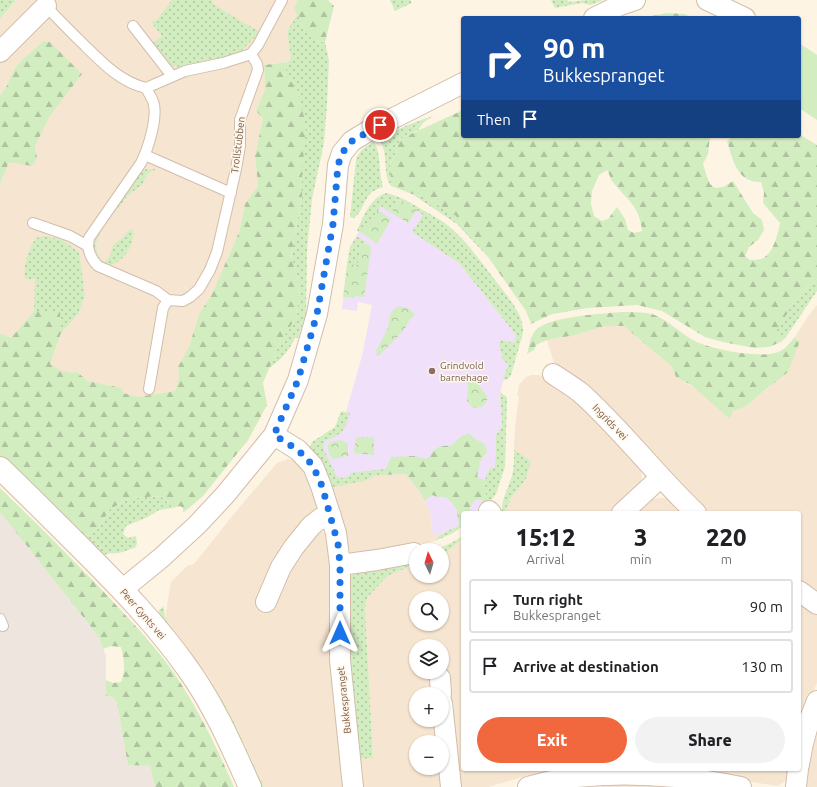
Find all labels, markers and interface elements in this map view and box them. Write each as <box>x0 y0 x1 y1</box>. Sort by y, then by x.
icon: right <box>477 32 529 84</box>
text: 90 m <box>543 32 605 63</box>
text: Bukkespranget <box>543 65 665 85</box>
pin <box>363 108 397 142</box>
icon: arrive <box>519 108 541 130</box>
text: Then <box>477 111 511 128</box>
icon: arrive <box>369 114 391 136</box>
street label: Trollstubben <box>229 116 247 174</box>
place label: Grindvold barnehage <box>440 360 488 383</box>
marker: Grindvold barnehage <box>427 366 437 376</box>
street label: Ingrids vei <box>590 402 630 442</box>
text: 15:12 <box>515 524 575 551</box>
text: 3 <box>634 524 647 551</box>
text: 220 <box>706 524 747 551</box>
north arrow <box>409 543 449 583</box>
map controls <box>409 543 449 775</box>
text: Arrival <box>526 552 564 566</box>
text: min <box>630 552 652 566</box>
text: m <box>721 552 732 566</box>
street label: Peer Gynts vei <box>118 586 168 642</box>
button: search <box>409 591 449 631</box>
text: Turn right <box>513 591 583 608</box>
icon: right <box>479 595 501 617</box>
text: 90 m <box>750 598 783 615</box>
text: Bukkespranget <box>513 608 601 622</box>
position arrow <box>319 612 361 654</box>
button: layers <box>409 639 449 679</box>
icon: arrive <box>479 655 501 677</box>
text: Arrive at destination <box>513 658 659 675</box>
text: 130 m <box>741 658 783 675</box>
street label: Bukkespranget <box>335 666 353 734</box>
button: + <box>409 687 449 727</box>
button: Exit <box>477 717 627 763</box>
button: Share <box>635 717 785 763</box>
button: − <box>409 735 449 775</box>

